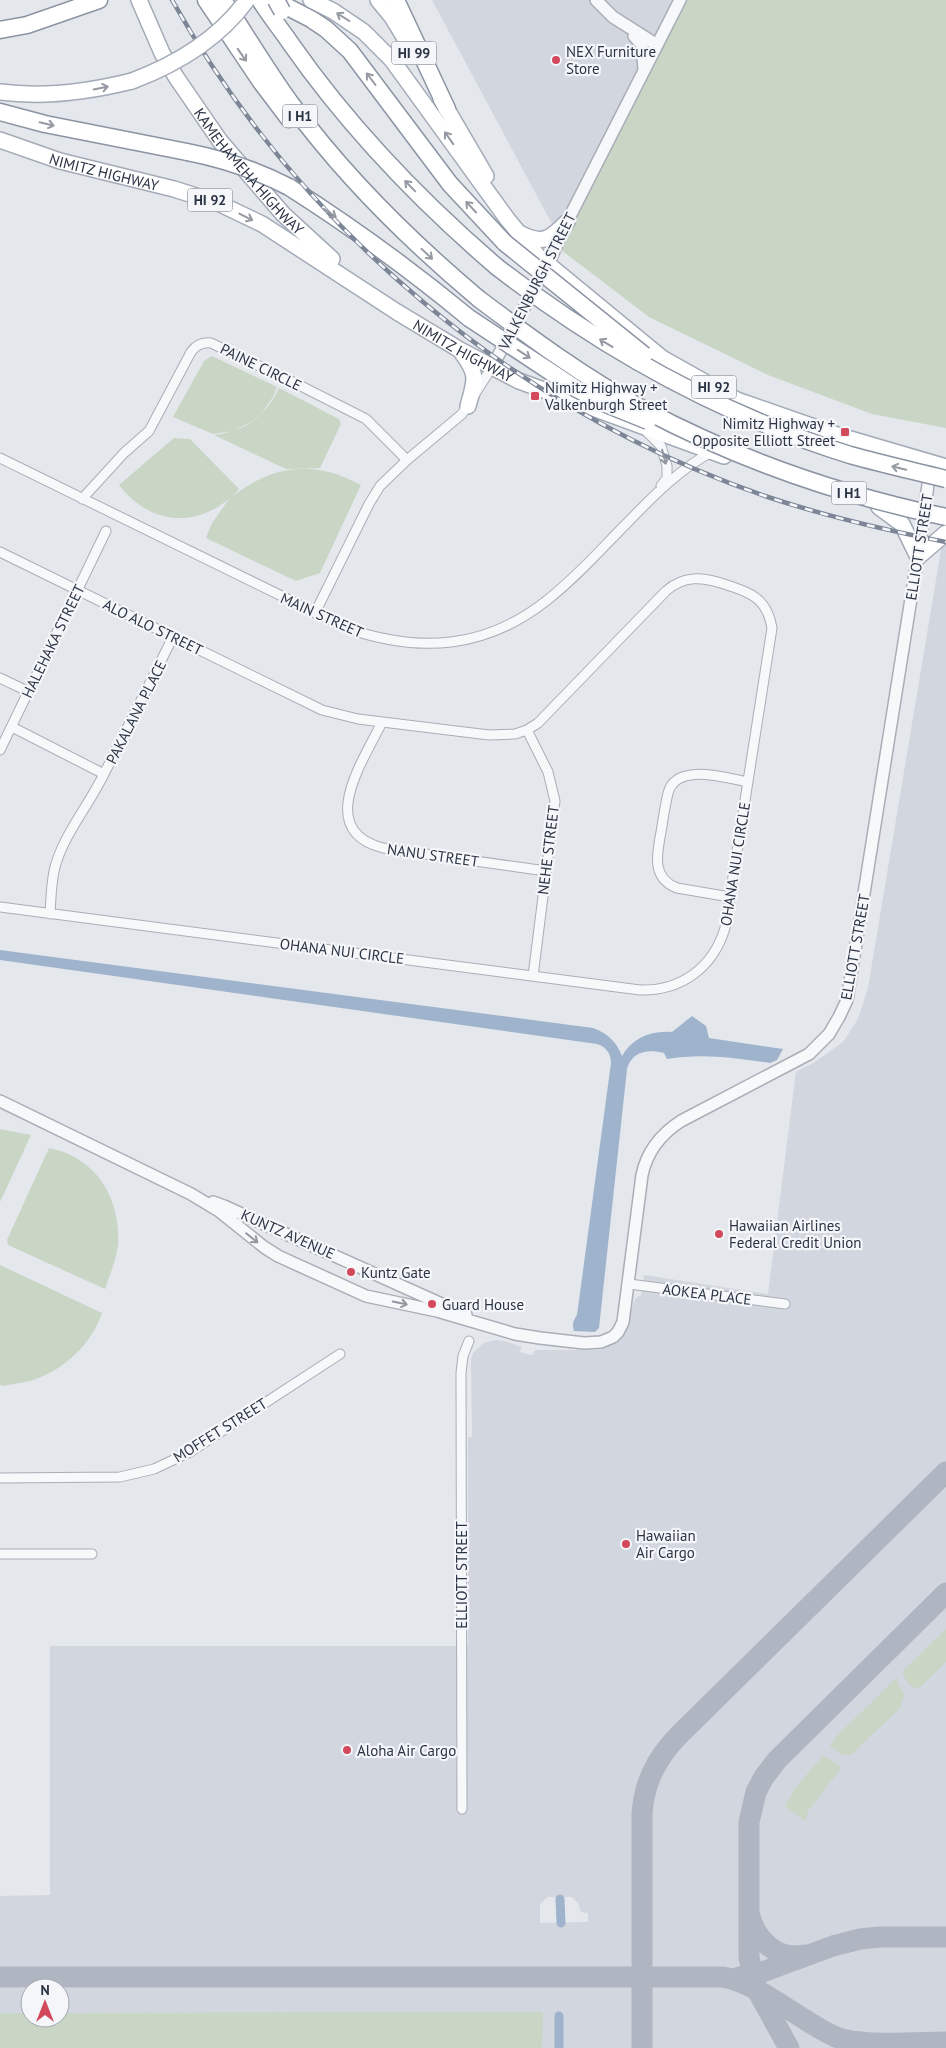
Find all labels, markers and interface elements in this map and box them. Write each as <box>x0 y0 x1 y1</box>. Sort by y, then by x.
one-way arrow <box>336 12 350 22</box>
road number: HI 99 <box>392 42 436 64</box>
place label: NEX Furniture Store <box>566 42 656 78</box>
one-way arrow <box>237 48 247 62</box>
marker: NEX Furniture Store <box>550 54 562 66</box>
one-way arrow <box>366 73 377 86</box>
one-way arrow <box>92 83 108 93</box>
street label: KAMEHAMEHA HIGHWAY <box>190 104 309 239</box>
road number: I H1 <box>282 104 318 128</box>
one-way arrow <box>39 120 55 129</box>
one-way arrow <box>444 132 455 145</box>
street label: NIMITZ HIGHWAY <box>47 149 161 195</box>
one-way arrow <box>404 180 416 192</box>
road number: HI 92 <box>188 188 232 212</box>
one-way arrow <box>465 201 477 214</box>
one-way arrow <box>323 208 337 219</box>
street label: VALKENBURGH STREET <box>494 209 580 354</box>
one-way arrow <box>239 212 254 222</box>
one-way arrow <box>421 248 434 260</box>
street label: NIMITZ HIGHWAY <box>410 315 518 386</box>
one-way arrow <box>600 337 614 347</box>
street label: PAINE CIRCLE <box>217 339 305 395</box>
one-way arrow <box>516 349 530 359</box>
road number: HI 92 <box>692 376 736 398</box>
place label: Nimitz Highway + Valkenburgh Street <box>544 378 667 414</box>
marker: Nimitz Highway + Valkenburgh Street <box>529 390 541 402</box>
place label: Nimitz Highway + Opposite Elliott Street <box>692 414 835 450</box>
marker: Nimitz Highway + Opposite Elliott Street <box>839 426 851 438</box>
one-way arrow <box>660 449 669 465</box>
one-way arrow <box>891 462 907 472</box>
road number: I H1 <box>832 482 866 504</box>
street label: ELLIOTT STREET <box>901 492 937 602</box>
street label: HALEHAKA STREET <box>17 581 89 701</box>
street label: MAIN STREET <box>278 588 367 642</box>
street label: ALO ALO STREET <box>100 595 207 660</box>
street label: PAKALANA PLACE <box>102 657 170 767</box>
street label: OHANA NUI CIRCLE <box>716 801 754 927</box>
street label: NEHE STREET <box>533 804 563 896</box>
street label: NANU STREET <box>386 839 481 871</box>
street label: ELLIOTT STREET <box>836 892 874 1002</box>
street label: OHANA NUI CIRCLE <box>279 934 405 968</box>
street label: KUNTZ AVENUE <box>238 1205 338 1263</box>
place label: Hawaiian Airlines Federal Credit Union <box>729 1216 861 1252</box>
marker: Hawaiian Airlines Federal Credit Union <box>713 1228 725 1240</box>
one-way arrow <box>246 1232 259 1243</box>
place label: Kuntz Gate <box>361 1263 431 1282</box>
marker: Kuntz Gate <box>345 1266 357 1278</box>
street label: AOKEA PLACE <box>662 1279 752 1309</box>
place label: Guard House <box>442 1295 524 1314</box>
marker: Guard House <box>426 1298 438 1310</box>
one-way arrow <box>391 1299 407 1309</box>
street label: MOFFET STREET <box>170 1393 271 1466</box>
street label: ELLIOTT STREET <box>452 1521 471 1629</box>
place label: Hawaiian Air Cargo <box>636 1526 696 1562</box>
marker: Hawaiian Air Cargo <box>620 1538 632 1550</box>
place label: Aloha Air Cargo <box>357 1741 456 1760</box>
marker: Aloha Air Cargo <box>341 1744 353 1756</box>
north arrow <box>20 1978 70 2028</box>
text: N <box>40 1981 50 1999</box>

